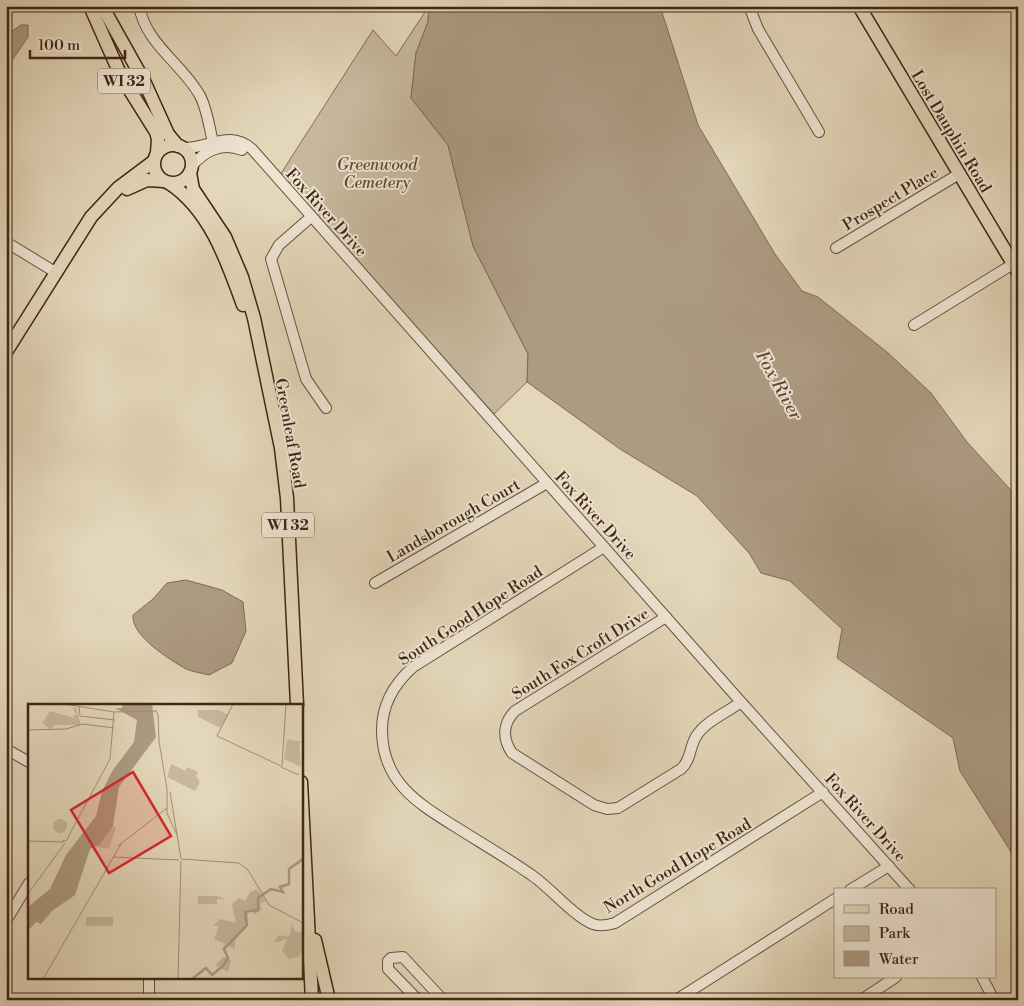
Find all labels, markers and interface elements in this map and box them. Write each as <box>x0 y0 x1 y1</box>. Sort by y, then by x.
scale bar <box>30 28 125 60</box>
text: 100 m <box>38 36 80 55</box>
street label: Lost Dauphin Road <box>907 67 996 196</box>
road number: WI 32 <box>98 68 150 94</box>
park label: Greenwood Cemetery <box>337 155 418 193</box>
street label: Prospect Place <box>839 162 942 235</box>
street label: Fox River Drive <box>281 164 371 261</box>
water label: Fox River <box>750 346 807 424</box>
street label: Greenleaf Road <box>270 377 310 490</box>
street label: Fox River Drive <box>550 467 640 564</box>
street label: Landsborough Court <box>383 474 524 567</box>
road number: WI 32 <box>262 512 314 538</box>
street label: South Good Hope Road <box>395 562 546 670</box>
street label: South Fox Croft Drive <box>508 604 653 704</box>
inset map <box>28 704 302 978</box>
street label: Fox River Drive <box>820 769 910 866</box>
street label: North Good Hope Road <box>600 814 755 918</box>
legend <box>834 888 996 978</box>
text: Road <box>879 900 914 919</box>
text: Park <box>879 924 911 943</box>
text: Water <box>878 950 919 969</box>

